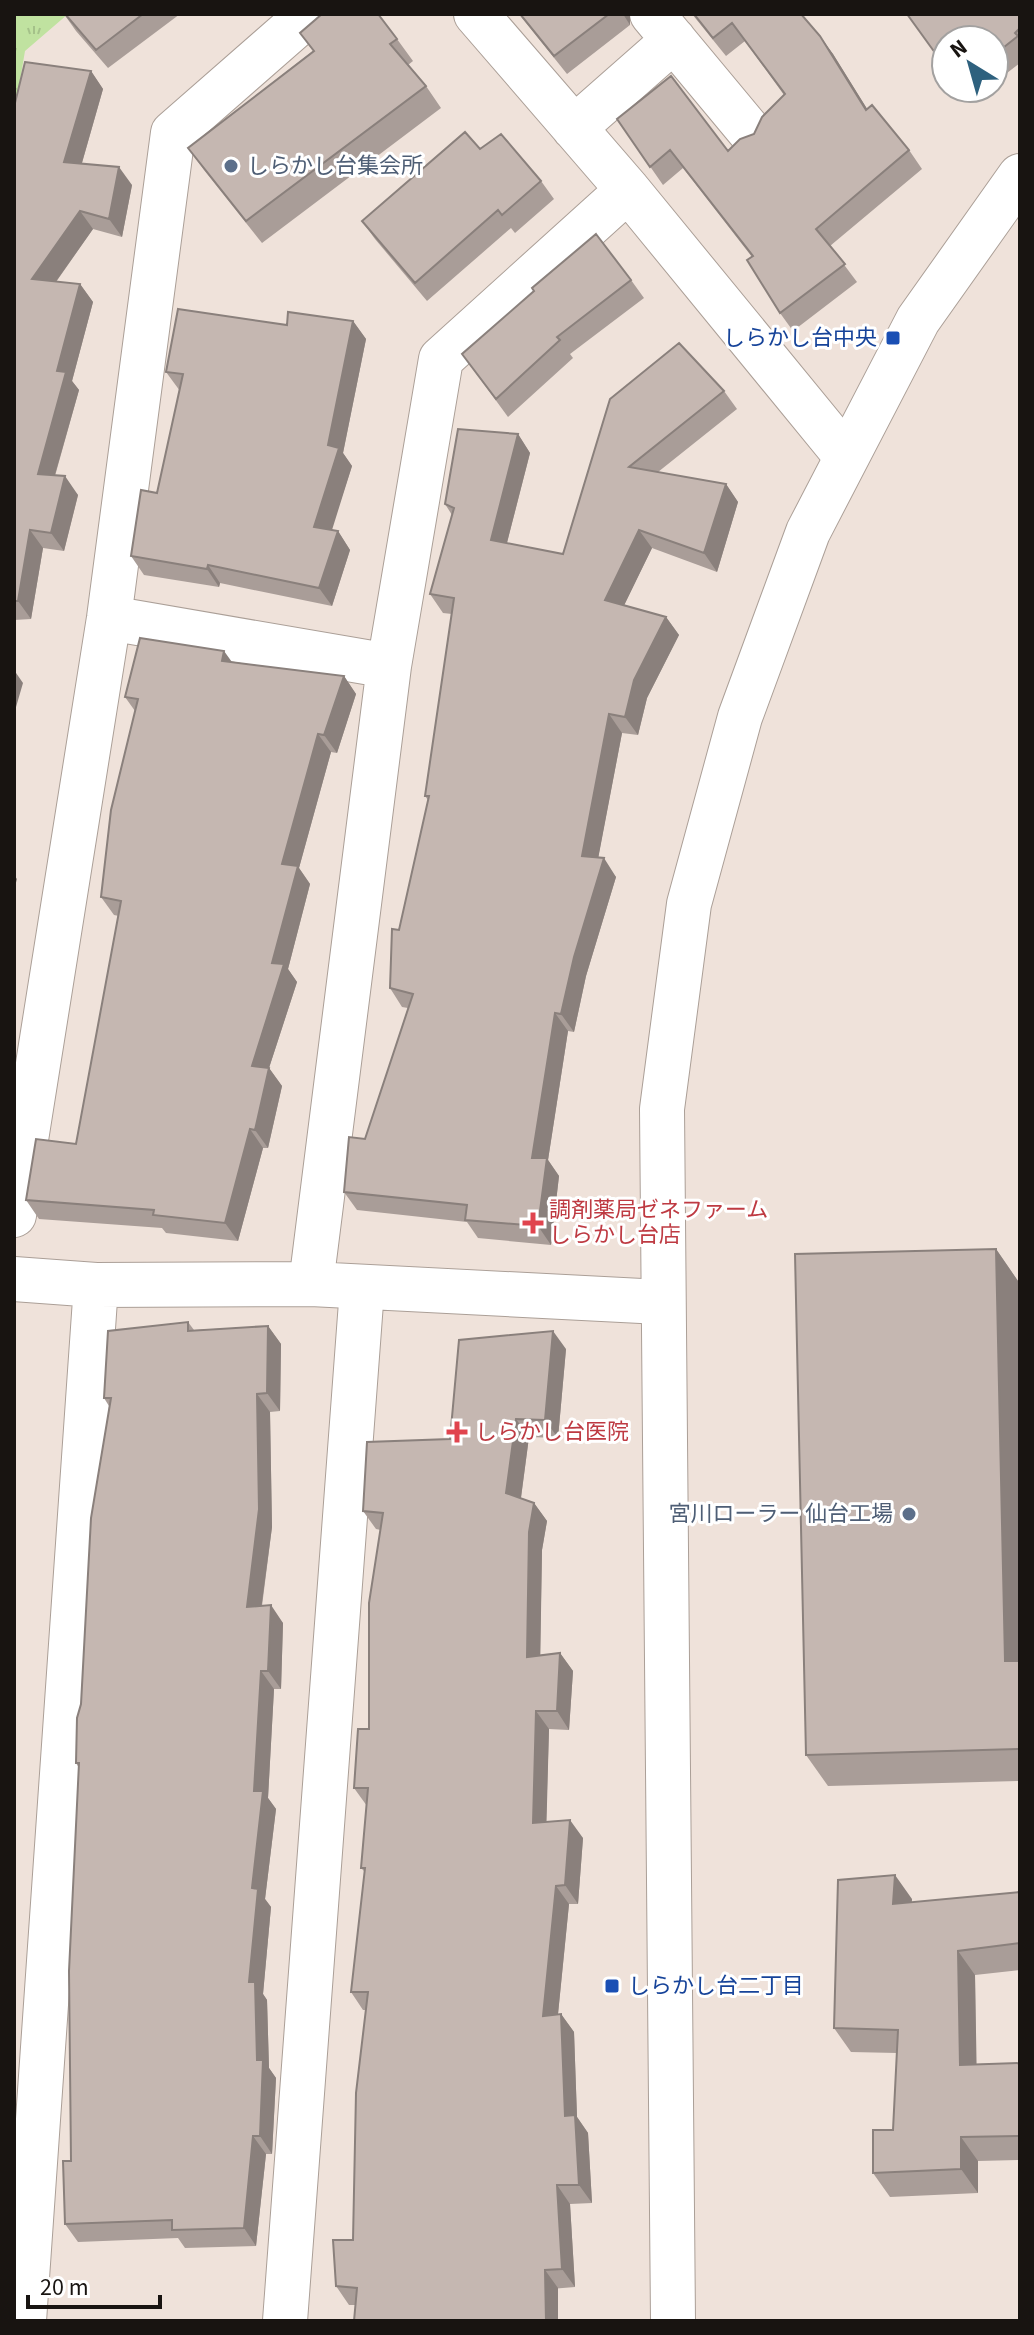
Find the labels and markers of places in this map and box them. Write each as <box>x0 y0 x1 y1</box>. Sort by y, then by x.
place label: しらかし台集会所 <box>247 150 423 182</box>
marker: しらかし台集会所 <box>222 157 240 175</box>
place label: しらかし台中央 <box>723 322 877 354</box>
marker: しらかし台中央 <box>884 329 902 347</box>
place label: 調剤薬局ゼネファーム しらかし台店 <box>549 1194 768 1251</box>
marker: 調剤薬局ゼネファーム しらかし台店 <box>524 1214 542 1232</box>
place label: しらかし台医院 <box>475 1416 629 1448</box>
marker: しらかし台医院 <box>446 1421 468 1443</box>
place label: 宮川ローラー 仙台工場 <box>669 1498 893 1530</box>
marker: 宮川ローラー 仙台工場 <box>900 1505 918 1523</box>
place label: しらかし台二丁目 <box>628 1970 804 2002</box>
marker: しらかし台二丁目 <box>603 1977 621 1995</box>

